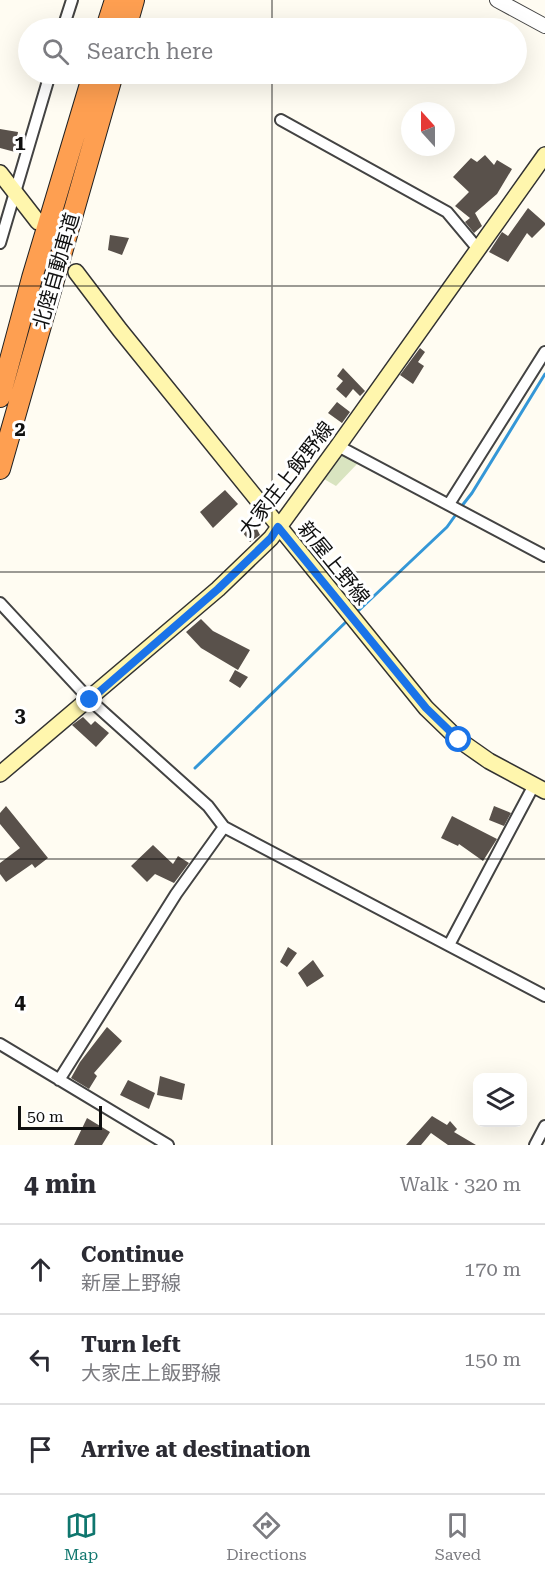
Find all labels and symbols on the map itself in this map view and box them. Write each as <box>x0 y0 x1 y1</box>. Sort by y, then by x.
north arrow <box>401 102 455 156</box>
text: 1 <box>14 131 26 155</box>
street label: 北陸自動車道 <box>28 210 84 332</box>
street label: 大家庄上飯野線 <box>233 416 339 542</box>
text: 2 <box>14 417 26 441</box>
street label: 新屋上野線 <box>293 517 375 609</box>
route end <box>76 686 102 712</box>
text: 3 <box>14 703 26 727</box>
route start <box>445 726 471 752</box>
text: 4 <box>14 990 26 1014</box>
scale bar <box>18 1103 102 1130</box>

